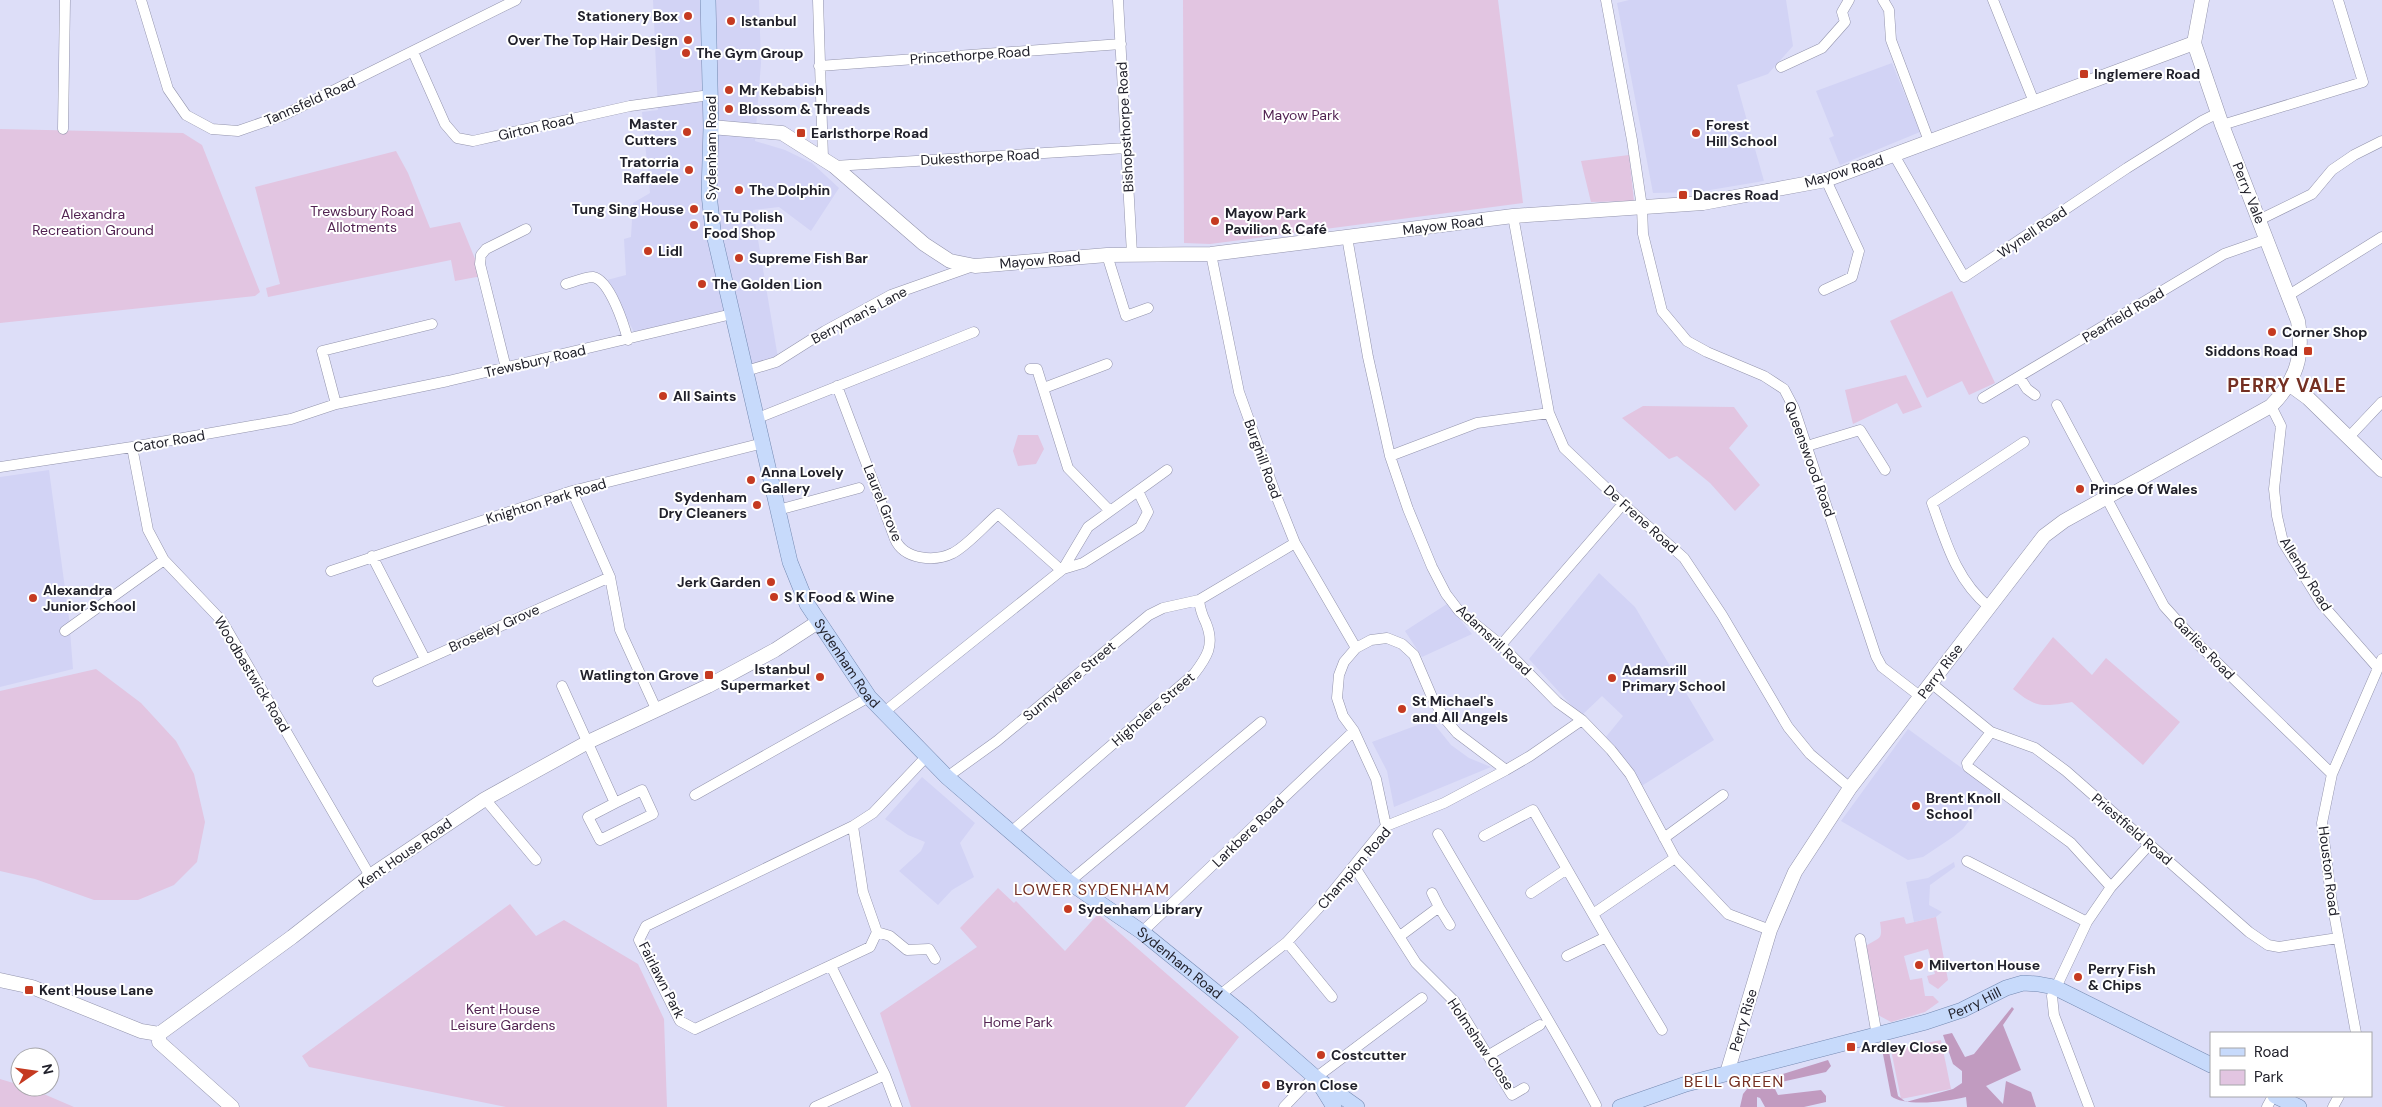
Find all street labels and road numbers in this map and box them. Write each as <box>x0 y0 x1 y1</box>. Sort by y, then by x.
street label: Princethorpe Road <box>909 42 1031 68</box>
street label: Bishopsthorpe Road <box>1113 61 1137 193</box>
street label: Tannsfeld Road <box>261 73 359 129</box>
street label: Sydenham Road <box>702 96 720 200</box>
street label: Girton Road <box>496 110 576 144</box>
street label: Dukesthorpe Road <box>920 145 1040 169</box>
street label: Mayow Road <box>1802 151 1886 191</box>
street label: Perry Vale <box>2229 160 2269 226</box>
street label: Wynell Road <box>1994 202 2070 262</box>
street label: Mayow Road <box>1402 211 1484 239</box>
street label: Mayow Road <box>999 247 1081 273</box>
street label: Berryman's Lane <box>808 282 910 348</box>
street label: Pearfield Road <box>2079 283 2167 347</box>
street label: Trewsbury Road <box>483 341 587 381</box>
street label: Queenswood Road <box>1781 399 1839 519</box>
street label: Burghill Road <box>1240 417 1286 501</box>
street label: Cator Road <box>132 426 206 456</box>
street label: Laurel Grove <box>859 462 907 544</box>
street label: Knighton Park Road <box>484 474 608 528</box>
street label: De Frene Road <box>1600 481 1682 557</box>
street label: Allenby Road <box>2276 534 2336 614</box>
street label: Broseley Grove <box>446 600 542 656</box>
street label: Adamsrill Road <box>1453 601 1535 679</box>
street label: Woodbastwick Road <box>210 613 294 735</box>
street label: Garlies Road <box>2169 613 2239 683</box>
street label: Sydenham Road <box>810 615 884 712</box>
street label: Sunnydene Street <box>1019 637 1119 725</box>
street label: Perry Rise <box>1913 640 1967 702</box>
street label: Highclere Street <box>1108 668 1198 750</box>
street label: Priestfield Road <box>2088 789 2176 869</box>
street label: Larkbere Road <box>1208 793 1288 871</box>
street label: Kent House Road <box>355 814 455 892</box>
street label: Champion Road <box>1313 823 1395 913</box>
street label: Houston Road <box>2315 825 2343 917</box>
street label: Sydenham Road <box>1133 923 1226 1003</box>
street label: Fairlawn Park <box>635 939 689 1021</box>
street label: Perry Hill <box>1946 983 2004 1023</box>
street label: Perry Rise <box>1725 987 1761 1053</box>
street label: Holmshaw Close <box>1444 995 1518 1093</box>

